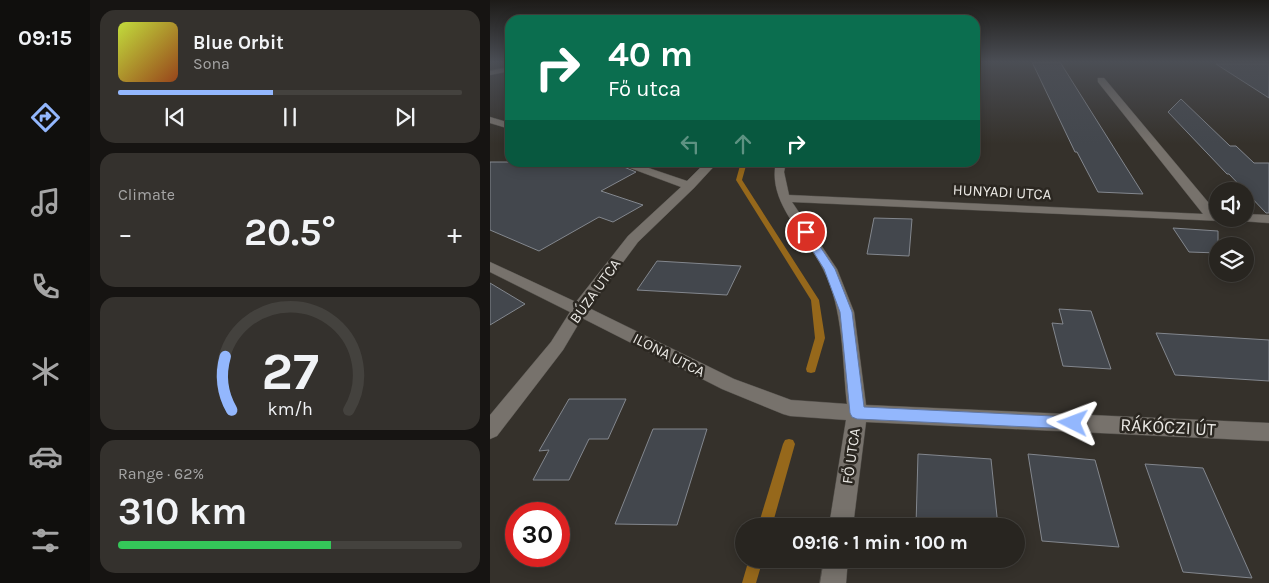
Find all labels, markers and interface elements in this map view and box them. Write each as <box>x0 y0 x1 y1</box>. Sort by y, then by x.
text: 09:15 <box>18 25 72 51</box>
text: Blue Orbit <box>193 32 284 54</box>
text: 40 m <box>608 34 693 75</box>
icon: right <box>525 35 590 100</box>
text: Sona <box>193 54 230 73</box>
text: Fő utca <box>608 76 681 102</box>
icon: directions <box>28 100 63 135</box>
icon: previous <box>161 103 189 131</box>
icon: pause <box>276 103 304 131</box>
icon: next <box>391 103 419 131</box>
icon: left <box>676 130 704 158</box>
icon: ahead <box>729 130 757 158</box>
icon: right <box>782 130 810 158</box>
street label: HUNYADI UTCA <box>952 180 1052 204</box>
map controls <box>1209 182 1254 282</box>
button: sound <box>1209 182 1254 227</box>
icon: music <box>28 185 63 220</box>
text: Climate <box>118 185 175 204</box>
text: 20.5° <box>244 210 336 255</box>
pin <box>785 211 827 253</box>
text: − <box>118 217 133 250</box>
text: + <box>447 217 462 250</box>
icon: arrive <box>792 218 820 246</box>
button: layers <box>1209 237 1254 282</box>
street label: BÚZA UTCA <box>566 255 625 327</box>
icon: phone <box>28 269 63 304</box>
street label: ILONA UTCA <box>630 329 708 381</box>
text: 27 <box>261 341 319 402</box>
icon: climate <box>28 354 63 389</box>
position arrow <box>1046 396 1098 448</box>
text: km/h <box>267 399 313 420</box>
street label: RÁKÓCZI ÚT <box>1120 413 1216 440</box>
street label: FŐ UTCA <box>838 427 864 485</box>
icon: car <box>28 439 63 474</box>
text: Range · 62% <box>118 464 204 483</box>
text: 310 km <box>118 489 247 534</box>
speed limit sign: 30 <box>505 502 570 567</box>
icon: filters <box>28 523 63 558</box>
text: 09:16 · 1 min · 100 m <box>792 532 968 554</box>

